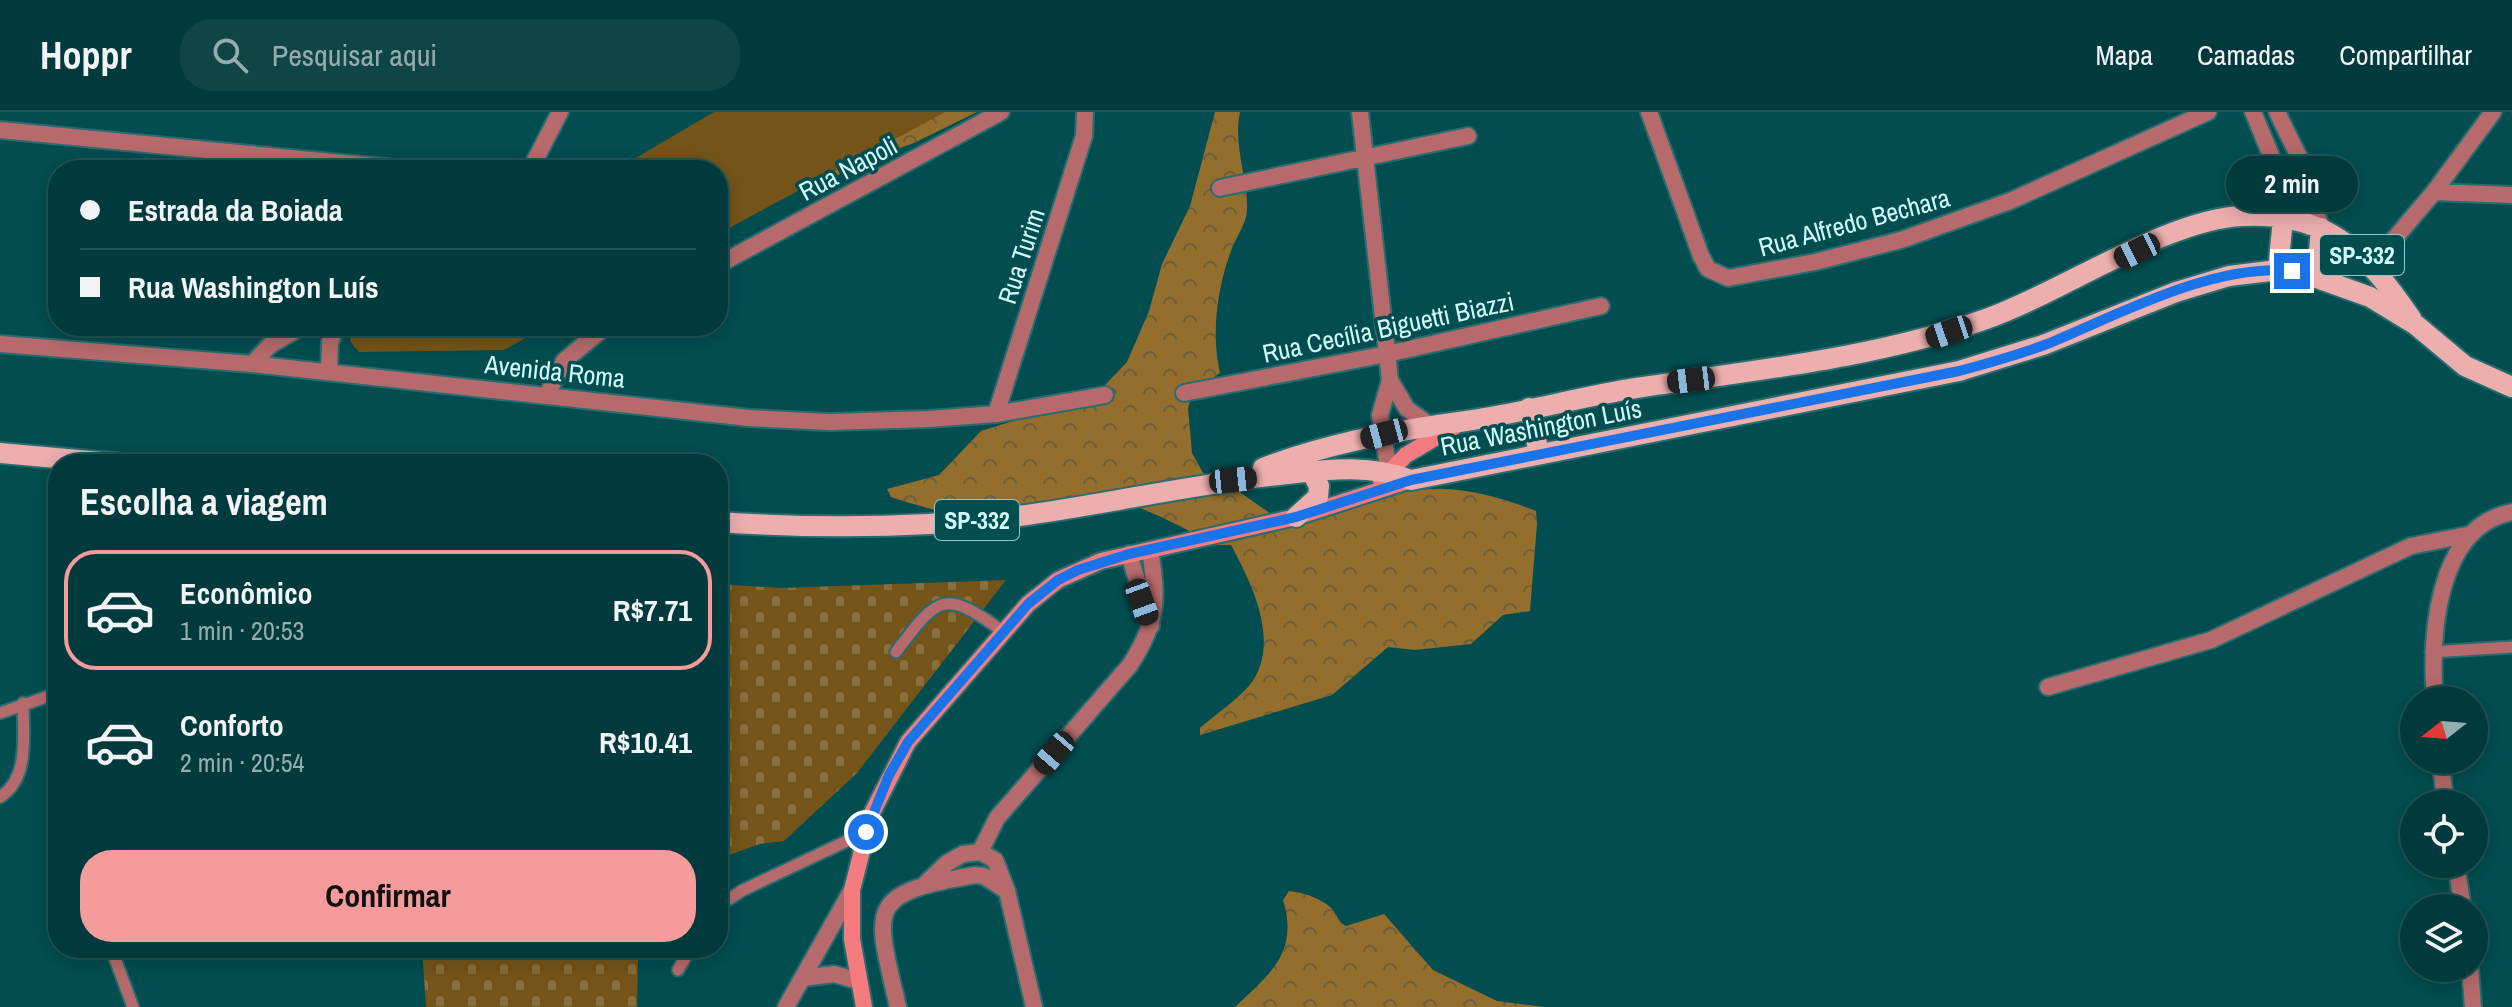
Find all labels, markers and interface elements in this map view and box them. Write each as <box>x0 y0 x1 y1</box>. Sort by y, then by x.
search box <box>180 19 740 91</box>
text: Hoppr <box>40 30 132 81</box>
icon: search <box>208 33 252 77</box>
text: Pesquisar aqui <box>272 35 437 75</box>
text: Mapa <box>2096 36 2153 74</box>
text: Camadas <box>2197 36 2295 74</box>
text: Compartilhar <box>2339 36 2472 74</box>
street label: Rua Napoli <box>793 128 903 208</box>
callout: 2 min <box>2226 155 2358 211</box>
text: 2 min <box>2264 166 2320 201</box>
street label: Rua Alfredo Bechara <box>1754 180 1954 264</box>
text: Estrada da Boiada <box>128 190 343 230</box>
street label: Rua Turim <box>989 204 1053 308</box>
car <box>2110 230 2164 272</box>
road number: SP-332 <box>2320 235 2404 275</box>
route end <box>2274 253 2310 289</box>
text: Rua Washington Luís <box>128 267 379 307</box>
street label: Rua Cecília Biguetti Biazzi <box>1259 283 1517 371</box>
car <box>1922 313 1976 351</box>
street label: Avenida Roma <box>482 346 627 396</box>
car <box>1666 365 1716 395</box>
street label: Rua Washington Luís <box>1437 390 1645 464</box>
car <box>1358 416 1410 452</box>
car <box>1208 466 1258 494</box>
text: Escolha a viagem <box>80 478 328 526</box>
road number: SP-332 <box>935 500 1019 540</box>
text: Econômico <box>180 573 313 613</box>
icon: car <box>84 574 156 646</box>
car <box>1123 575 1161 629</box>
text: R$7.71 <box>613 590 692 630</box>
text: 1 min · 20:53 <box>180 613 304 648</box>
north arrow <box>2400 686 2488 774</box>
map controls <box>2400 686 2488 982</box>
text: Conforto <box>180 705 284 745</box>
icon: car <box>84 706 156 778</box>
text: R$10.41 <box>599 722 692 762</box>
car <box>1029 727 1079 779</box>
text: 2 min · 20:54 <box>180 745 304 780</box>
button: locate <box>2400 790 2488 878</box>
route start <box>848 814 884 850</box>
button: Confirmar <box>80 850 696 942</box>
button: layers <box>2400 894 2488 982</box>

